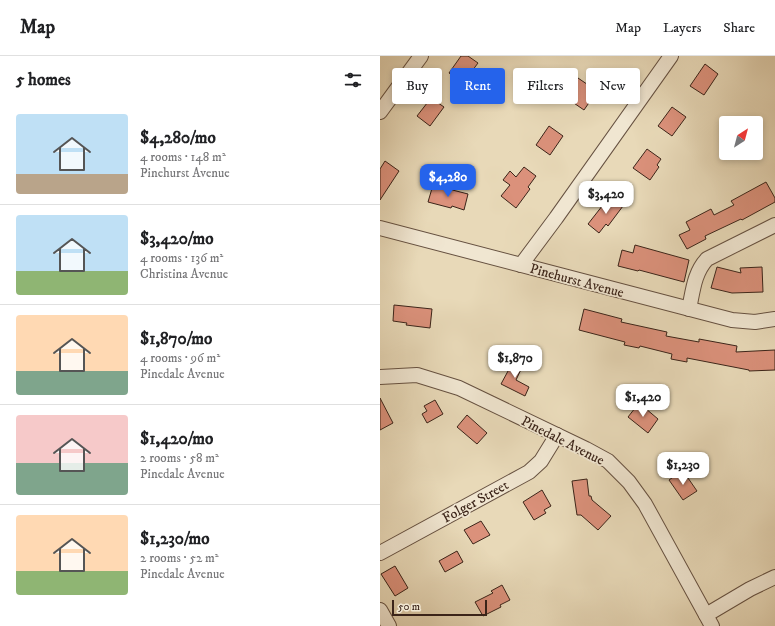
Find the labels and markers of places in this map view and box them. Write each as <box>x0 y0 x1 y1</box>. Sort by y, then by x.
pin: $4,280 <box>415 164 481 198</box>
pin: $3,420 <box>573 181 639 215</box>
pin: $1,870 <box>482 345 548 379</box>
pin: $1,420 <box>610 384 676 418</box>
pin: $1,230 <box>650 452 716 486</box>

